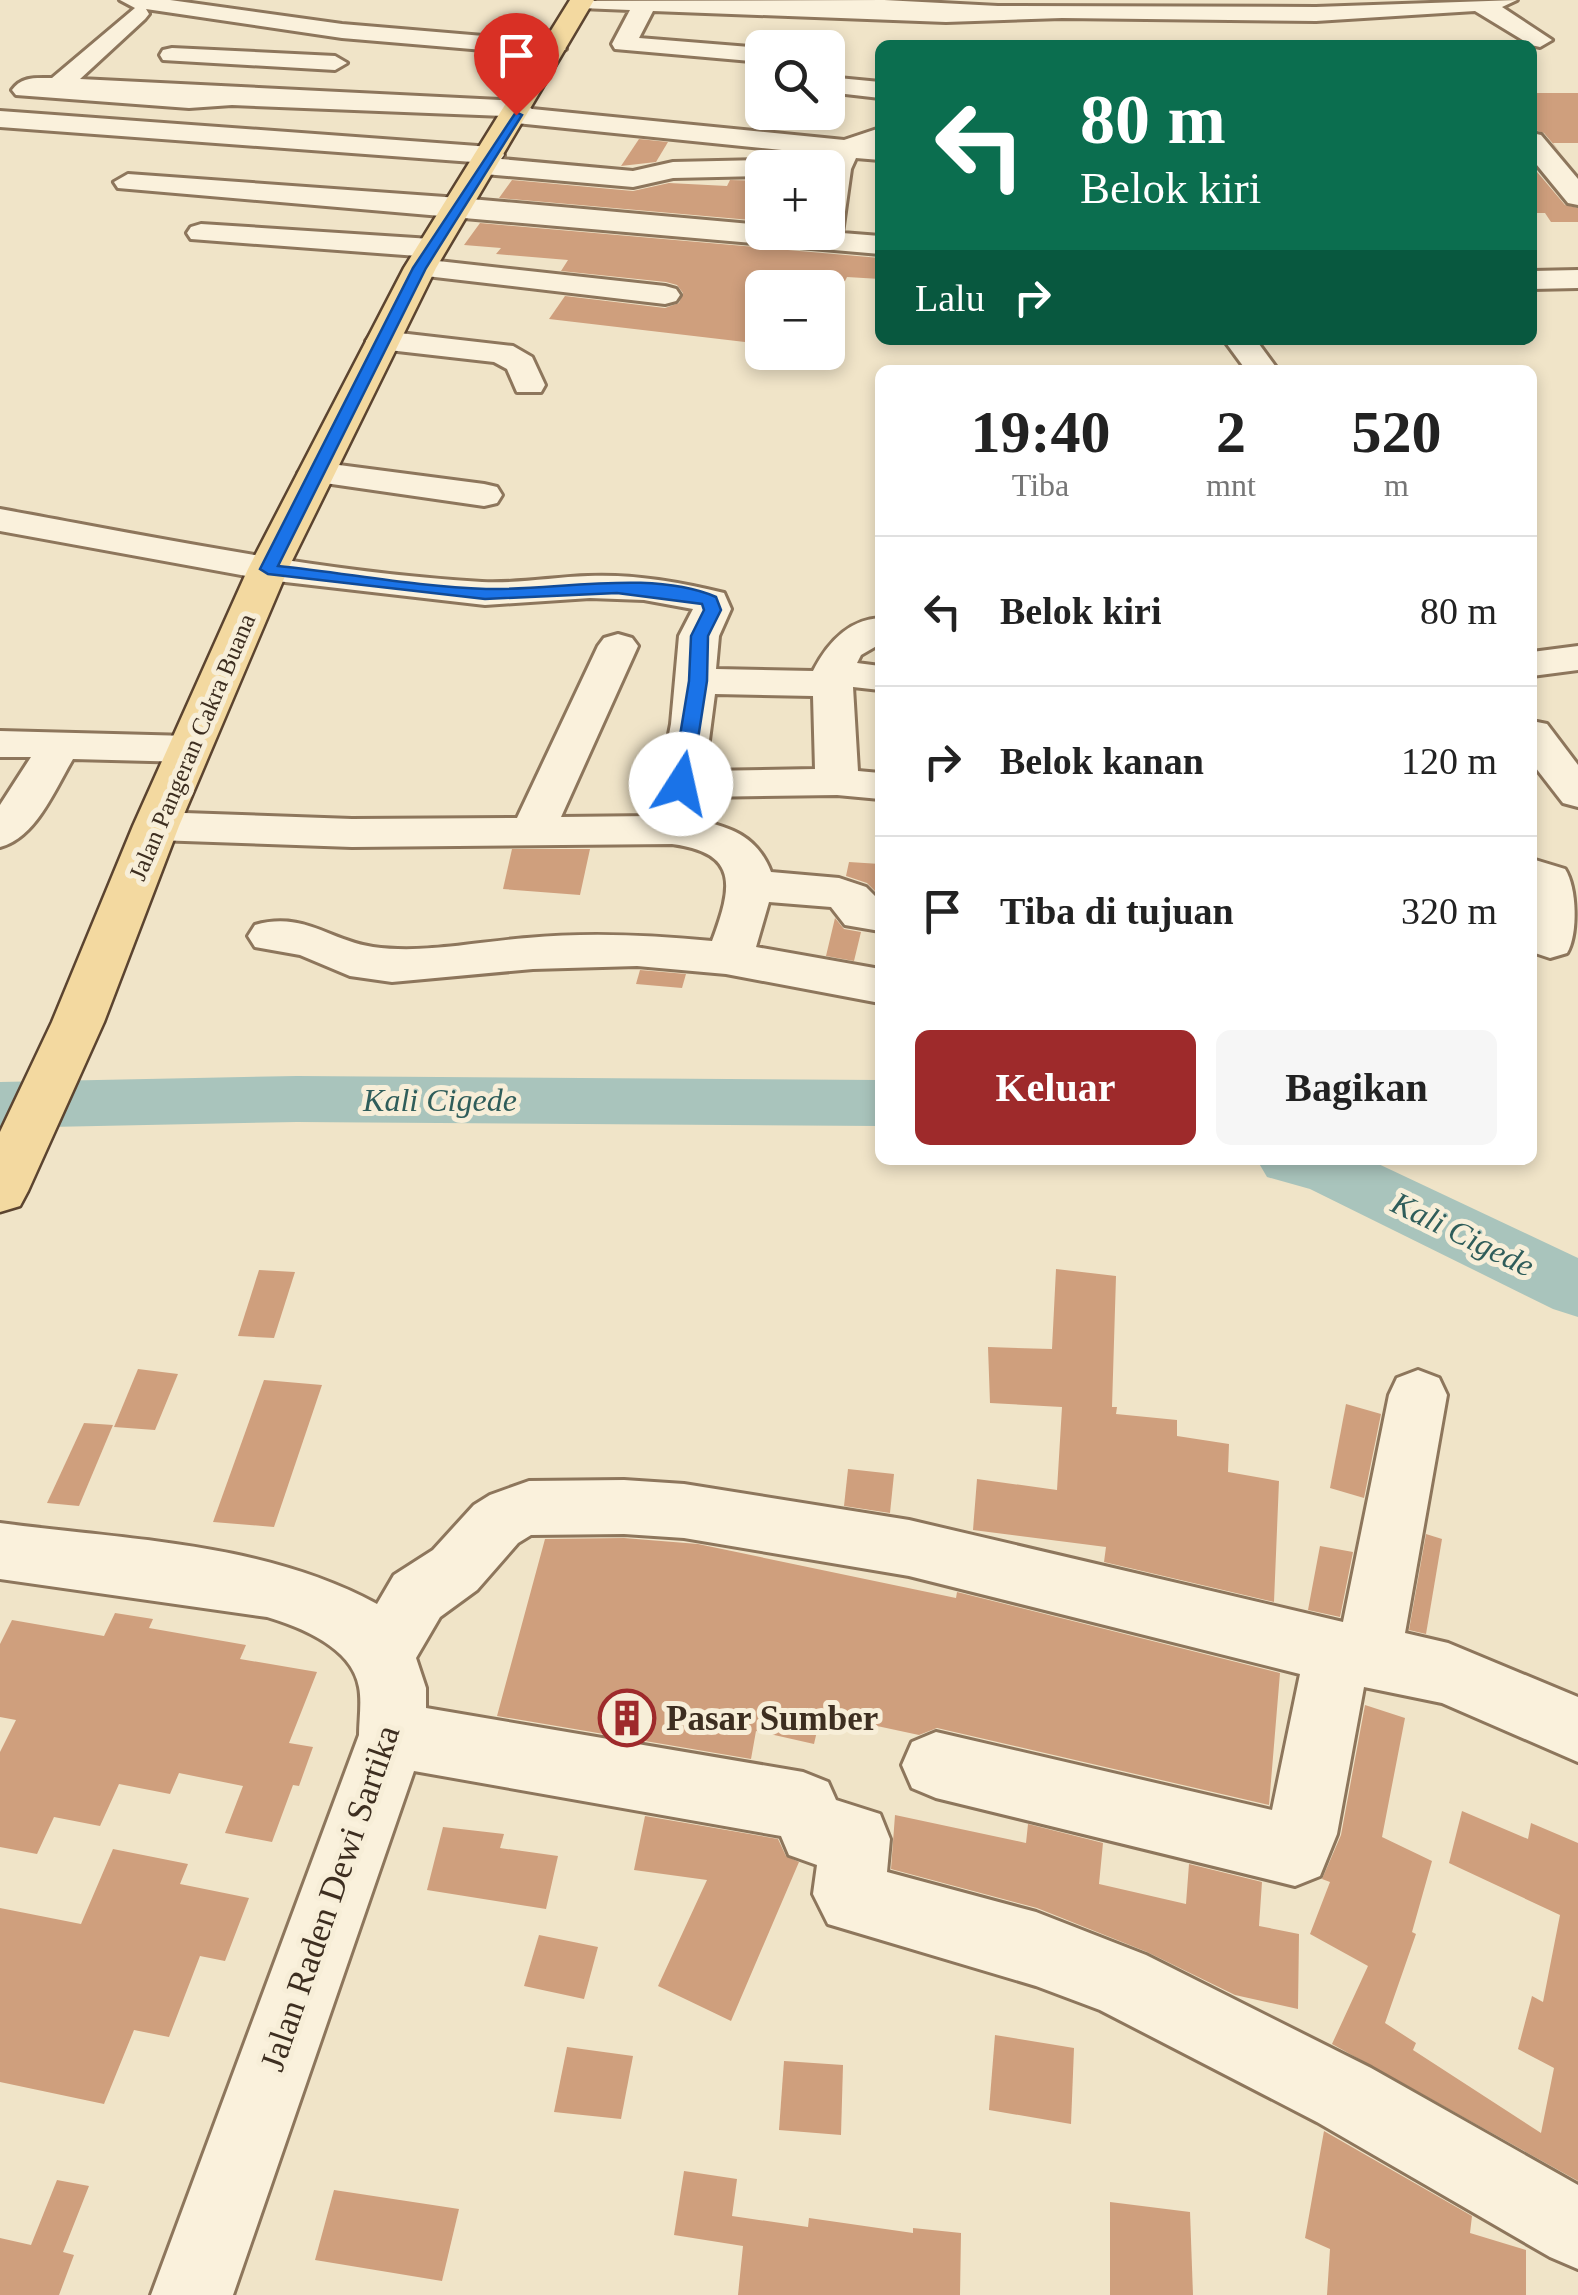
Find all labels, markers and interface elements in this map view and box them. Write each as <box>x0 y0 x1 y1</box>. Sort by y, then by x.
pin <box>474 13 559 116</box>
icon: arrive <box>489 28 544 83</box>
map controls <box>745 30 845 370</box>
button: search <box>745 30 845 130</box>
icon: left <box>915 80 1045 210</box>
text: 80 m <box>1080 81 1226 158</box>
button: + <box>745 150 845 250</box>
text: Belok kiri <box>1080 163 1261 213</box>
button: − <box>745 270 845 370</box>
icon: right <box>1005 270 1060 325</box>
text: Lalu <box>915 277 985 319</box>
text: 19:40 <box>971 399 1111 465</box>
text: 2 <box>1216 399 1246 465</box>
text: 520 <box>1351 399 1441 465</box>
text: Tiba <box>1012 467 1069 503</box>
text: mnt <box>1206 467 1256 503</box>
text: m <box>1384 467 1409 503</box>
icon: left <box>915 584 970 639</box>
text: Belok kiri <box>1000 590 1162 632</box>
text: 80 m <box>1420 590 1497 632</box>
street label: Jalan Pangeran Cakra Buana <box>124 610 260 884</box>
position arrow <box>629 732 733 836</box>
icon: right <box>915 734 970 789</box>
text: Belok kanan <box>1000 740 1204 782</box>
text: 120 m <box>1401 740 1497 782</box>
icon: arrive <box>915 884 970 939</box>
text: Tiba di tujuan <box>1000 890 1234 932</box>
text: 320 m <box>1401 890 1497 932</box>
button: Keluar <box>915 1030 1196 1145</box>
button: Bagikan <box>1216 1030 1497 1145</box>
water label: Kali Cigede <box>362 1082 517 1118</box>
water label: Kali Cigede <box>1385 1184 1540 1284</box>
building icon: Pasar Sumber <box>597 1688 657 1748</box>
place label: Pasar Sumber <box>666 1699 878 1738</box>
street label: Jalan Raden Dewi Sartika <box>253 1720 408 2076</box>

